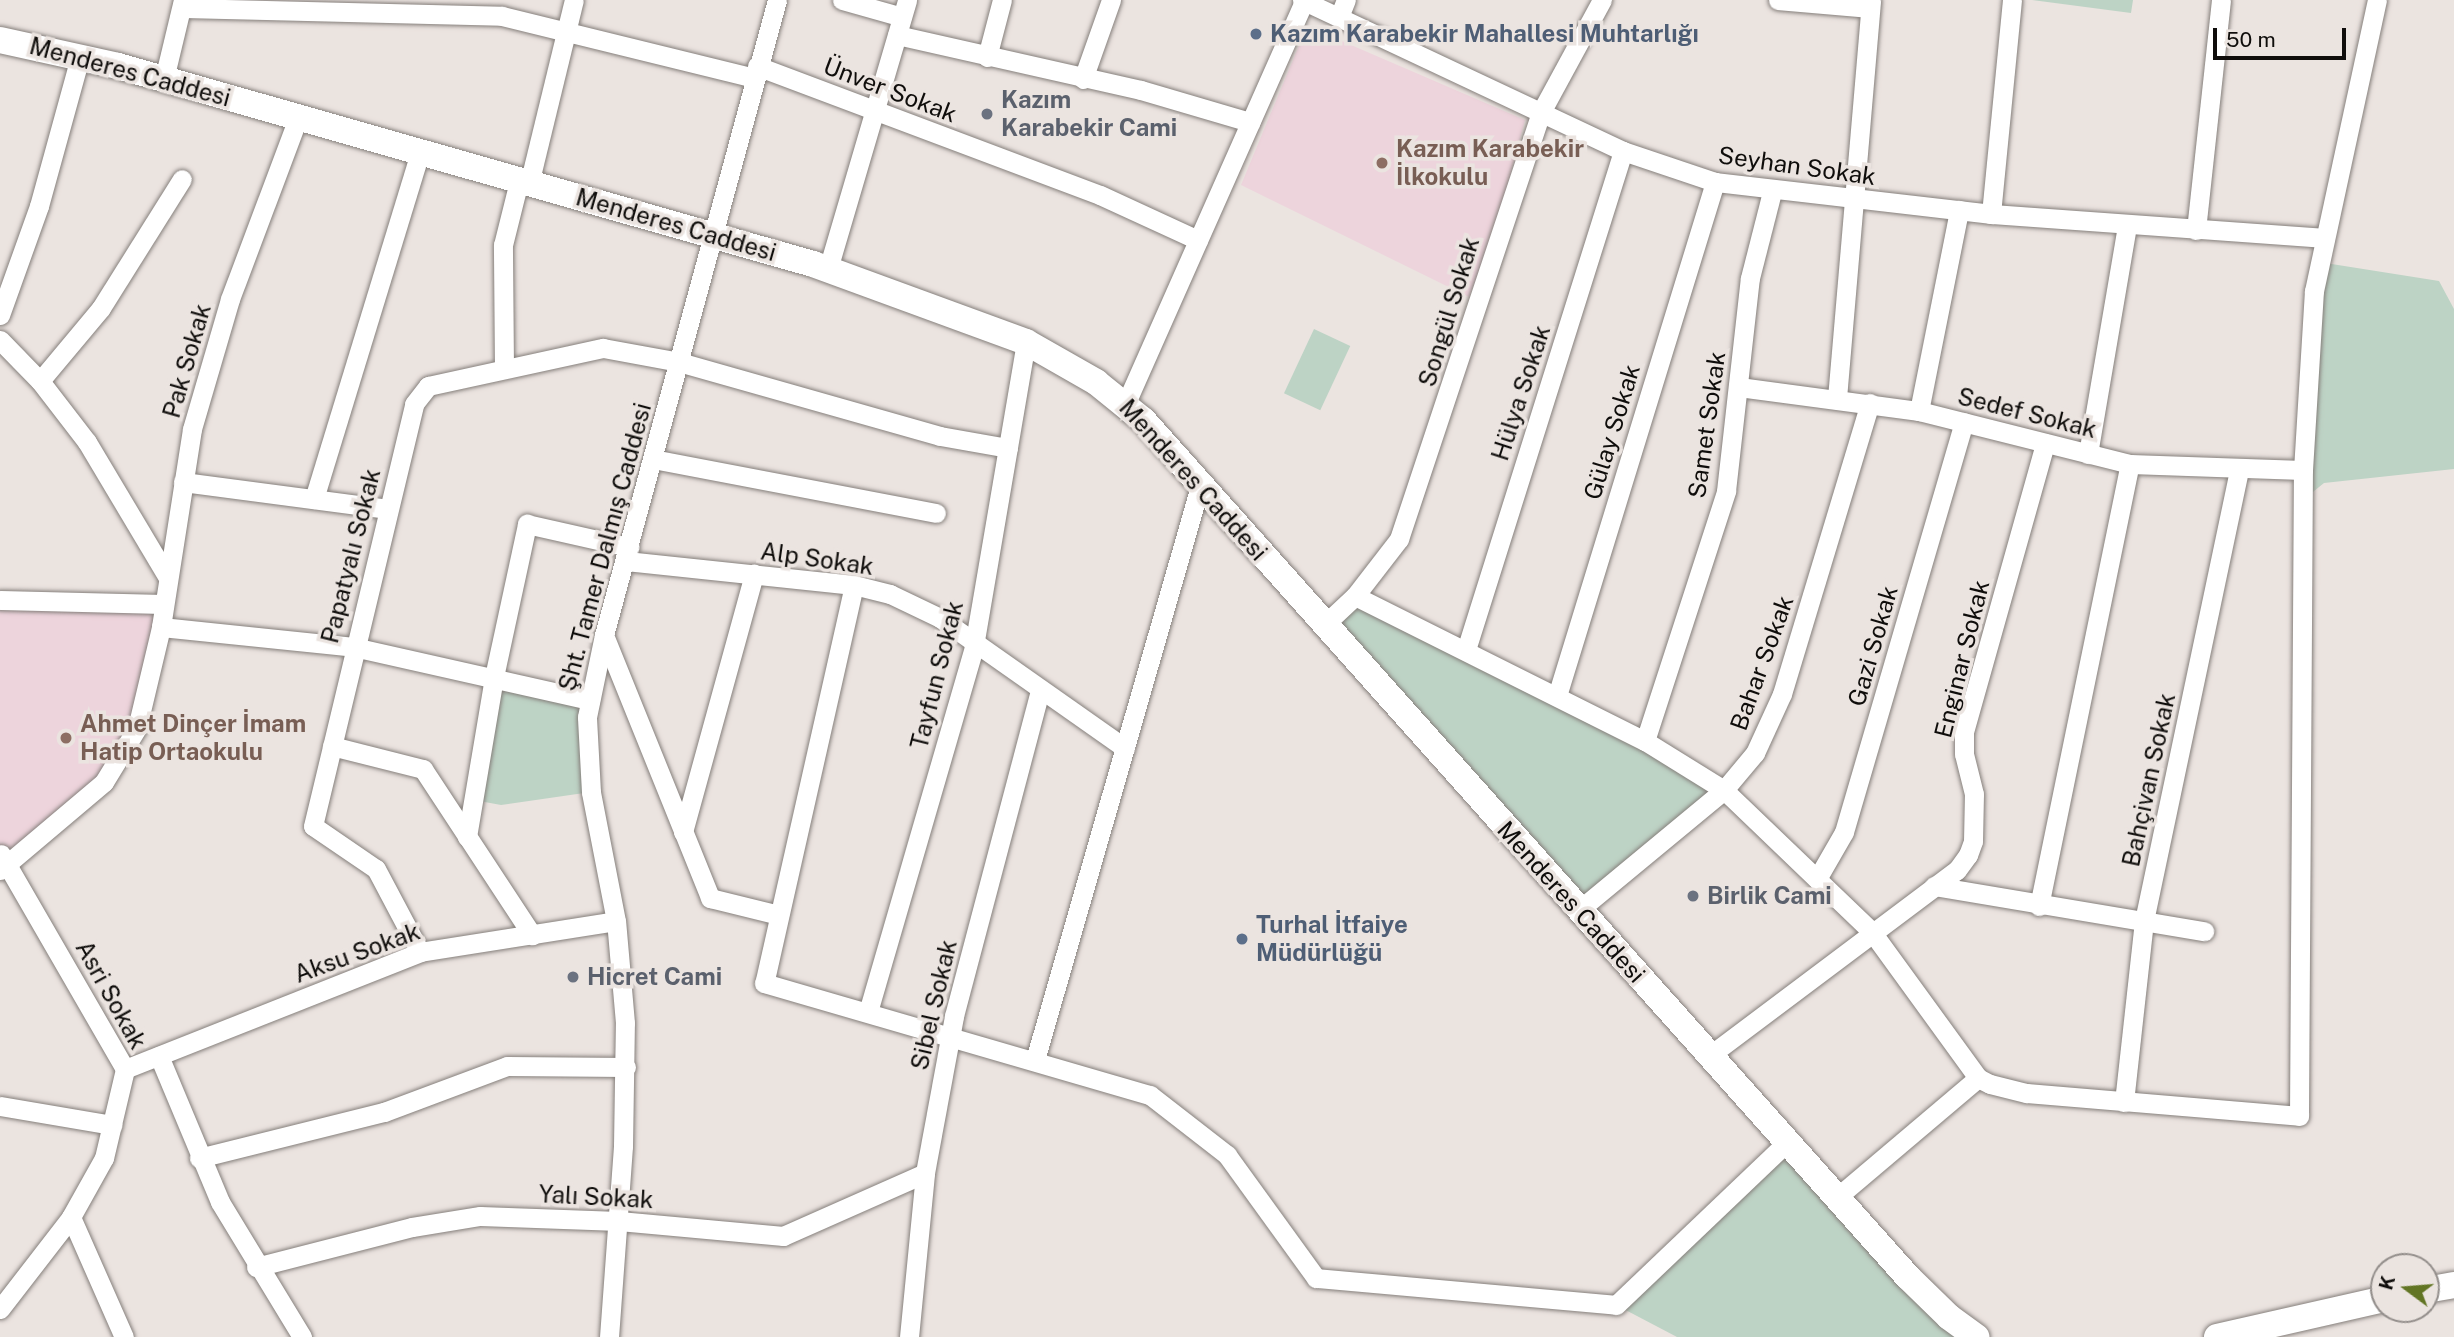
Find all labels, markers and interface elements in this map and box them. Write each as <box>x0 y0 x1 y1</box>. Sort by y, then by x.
scale bar <box>2216 14 2349 58</box>
place label: Kazım Karabekir Mahallesi Muhtarlığı <box>1270 20 1699 48</box>
marker: Kazım Karabekir Mahallesi Muhtarlığı <box>1248 26 1264 42</box>
text: 50 m <box>2226 27 2276 52</box>
street label: Menderes Caddesi <box>26 31 234 113</box>
street label: Ünver Sokak <box>819 51 961 129</box>
place label: Kazım Karabekir Cami <box>1001 86 1177 142</box>
marker: Kazım Karabekir Cami <box>979 106 995 122</box>
place label: Kazım Karabekir İlkokulu <box>1396 135 1584 191</box>
street label: Seyhan Sokak <box>1716 141 1878 191</box>
marker: Kazım Karabekir İlkokulu <box>1374 155 1390 171</box>
street label: Menderes Caddesi <box>573 183 779 267</box>
street label: Songül Sokak <box>1413 234 1485 390</box>
street label: Pak Sokak <box>157 301 217 421</box>
street label: Hülya Sokak <box>1486 322 1556 464</box>
street label: Samet Sokak <box>1682 350 1732 500</box>
street label: Gülay Sokak <box>1578 361 1646 503</box>
street label: Sedef Sokak <box>1955 382 2099 444</box>
street label: Menderes Caddesi <box>1113 393 1273 567</box>
street label: Şht. Tamer Dalmış Caddesi <box>553 400 657 694</box>
street label: Papatyalı Sokak <box>315 466 387 646</box>
street label: Alp Sokak <box>759 537 875 581</box>
street label: Enginar Sokak <box>1929 577 1995 741</box>
street label: Gazi Sokak <box>1842 583 1904 709</box>
street label: Bahar Sokak <box>1724 592 1800 734</box>
street label: Tayfun Sokak <box>905 598 969 752</box>
street label: Bahçivan Sokak <box>2117 691 2181 869</box>
place label: Ahmet Dinçer İmam Hatip Ortaokulu <box>80 710 306 766</box>
marker: Ahmet Dinçer İmam Hatip Ortaokulu <box>58 730 74 746</box>
street label: Menderes Caddesi <box>1491 815 1651 989</box>
place label: Birlik Cami <box>1707 882 1832 910</box>
marker: Birlik Cami <box>1685 888 1701 904</box>
place label: Turhal İtfaiye Müdürlüğü <box>1256 911 1408 967</box>
street label: Aksu Sokak <box>290 917 424 989</box>
marker: Turhal İtfaiye Müdürlüğü <box>1234 931 1250 947</box>
street label: Asri Sokak <box>69 936 153 1054</box>
street label: Sibel Sokak <box>905 937 963 1073</box>
place label: Hicret Cami <box>587 963 722 991</box>
marker: Hicret Cami <box>565 969 581 985</box>
street label: Yalı Sokak <box>538 1180 654 1214</box>
north arrow <box>2370 1253 2440 1323</box>
text: K <box>2374 1273 2399 1292</box>

